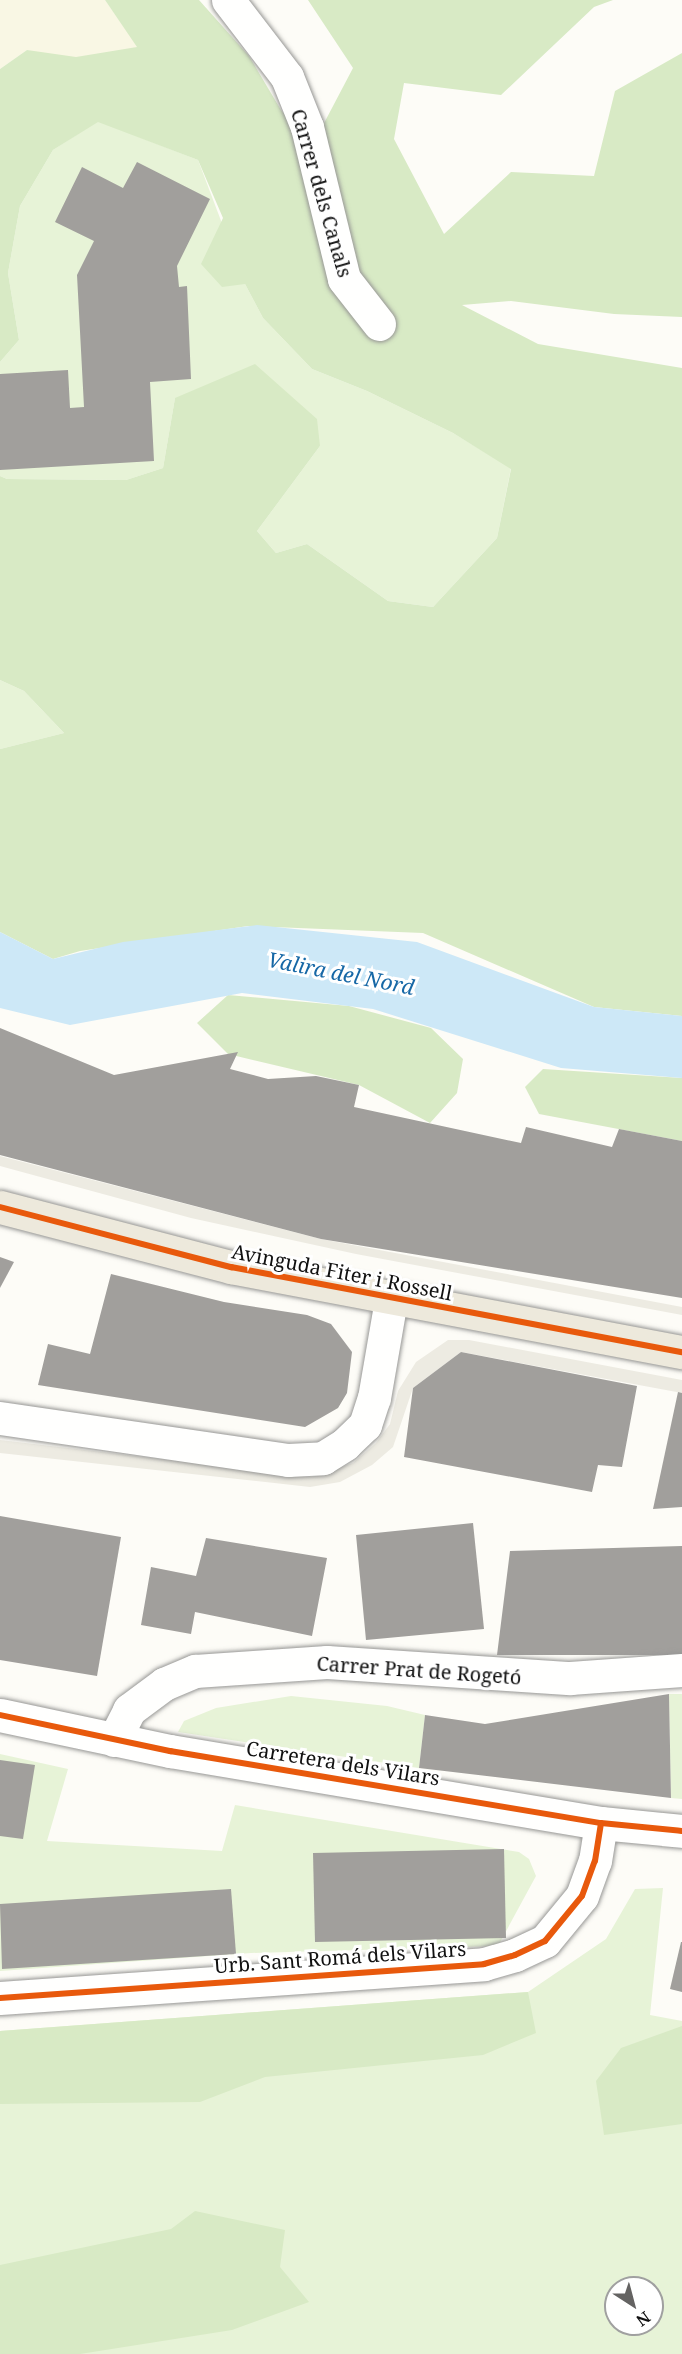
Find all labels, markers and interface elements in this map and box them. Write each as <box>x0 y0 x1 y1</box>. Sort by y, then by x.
street label: Carrer dels Canals <box>286 106 358 280</box>
water label: Valira del Nord <box>266 946 416 1000</box>
street label: Avinguda Fiter i Rossell <box>230 1239 454 1305</box>
street label: Carrer Prat de Rogetó <box>316 1651 522 1689</box>
street label: Carretera dels Vilars <box>245 1736 441 1790</box>
street label: Urb. Sant Romá dels Vilars <box>213 1936 467 1978</box>
north arrow <box>604 2276 664 2336</box>
text: N <box>632 2306 655 2332</box>

